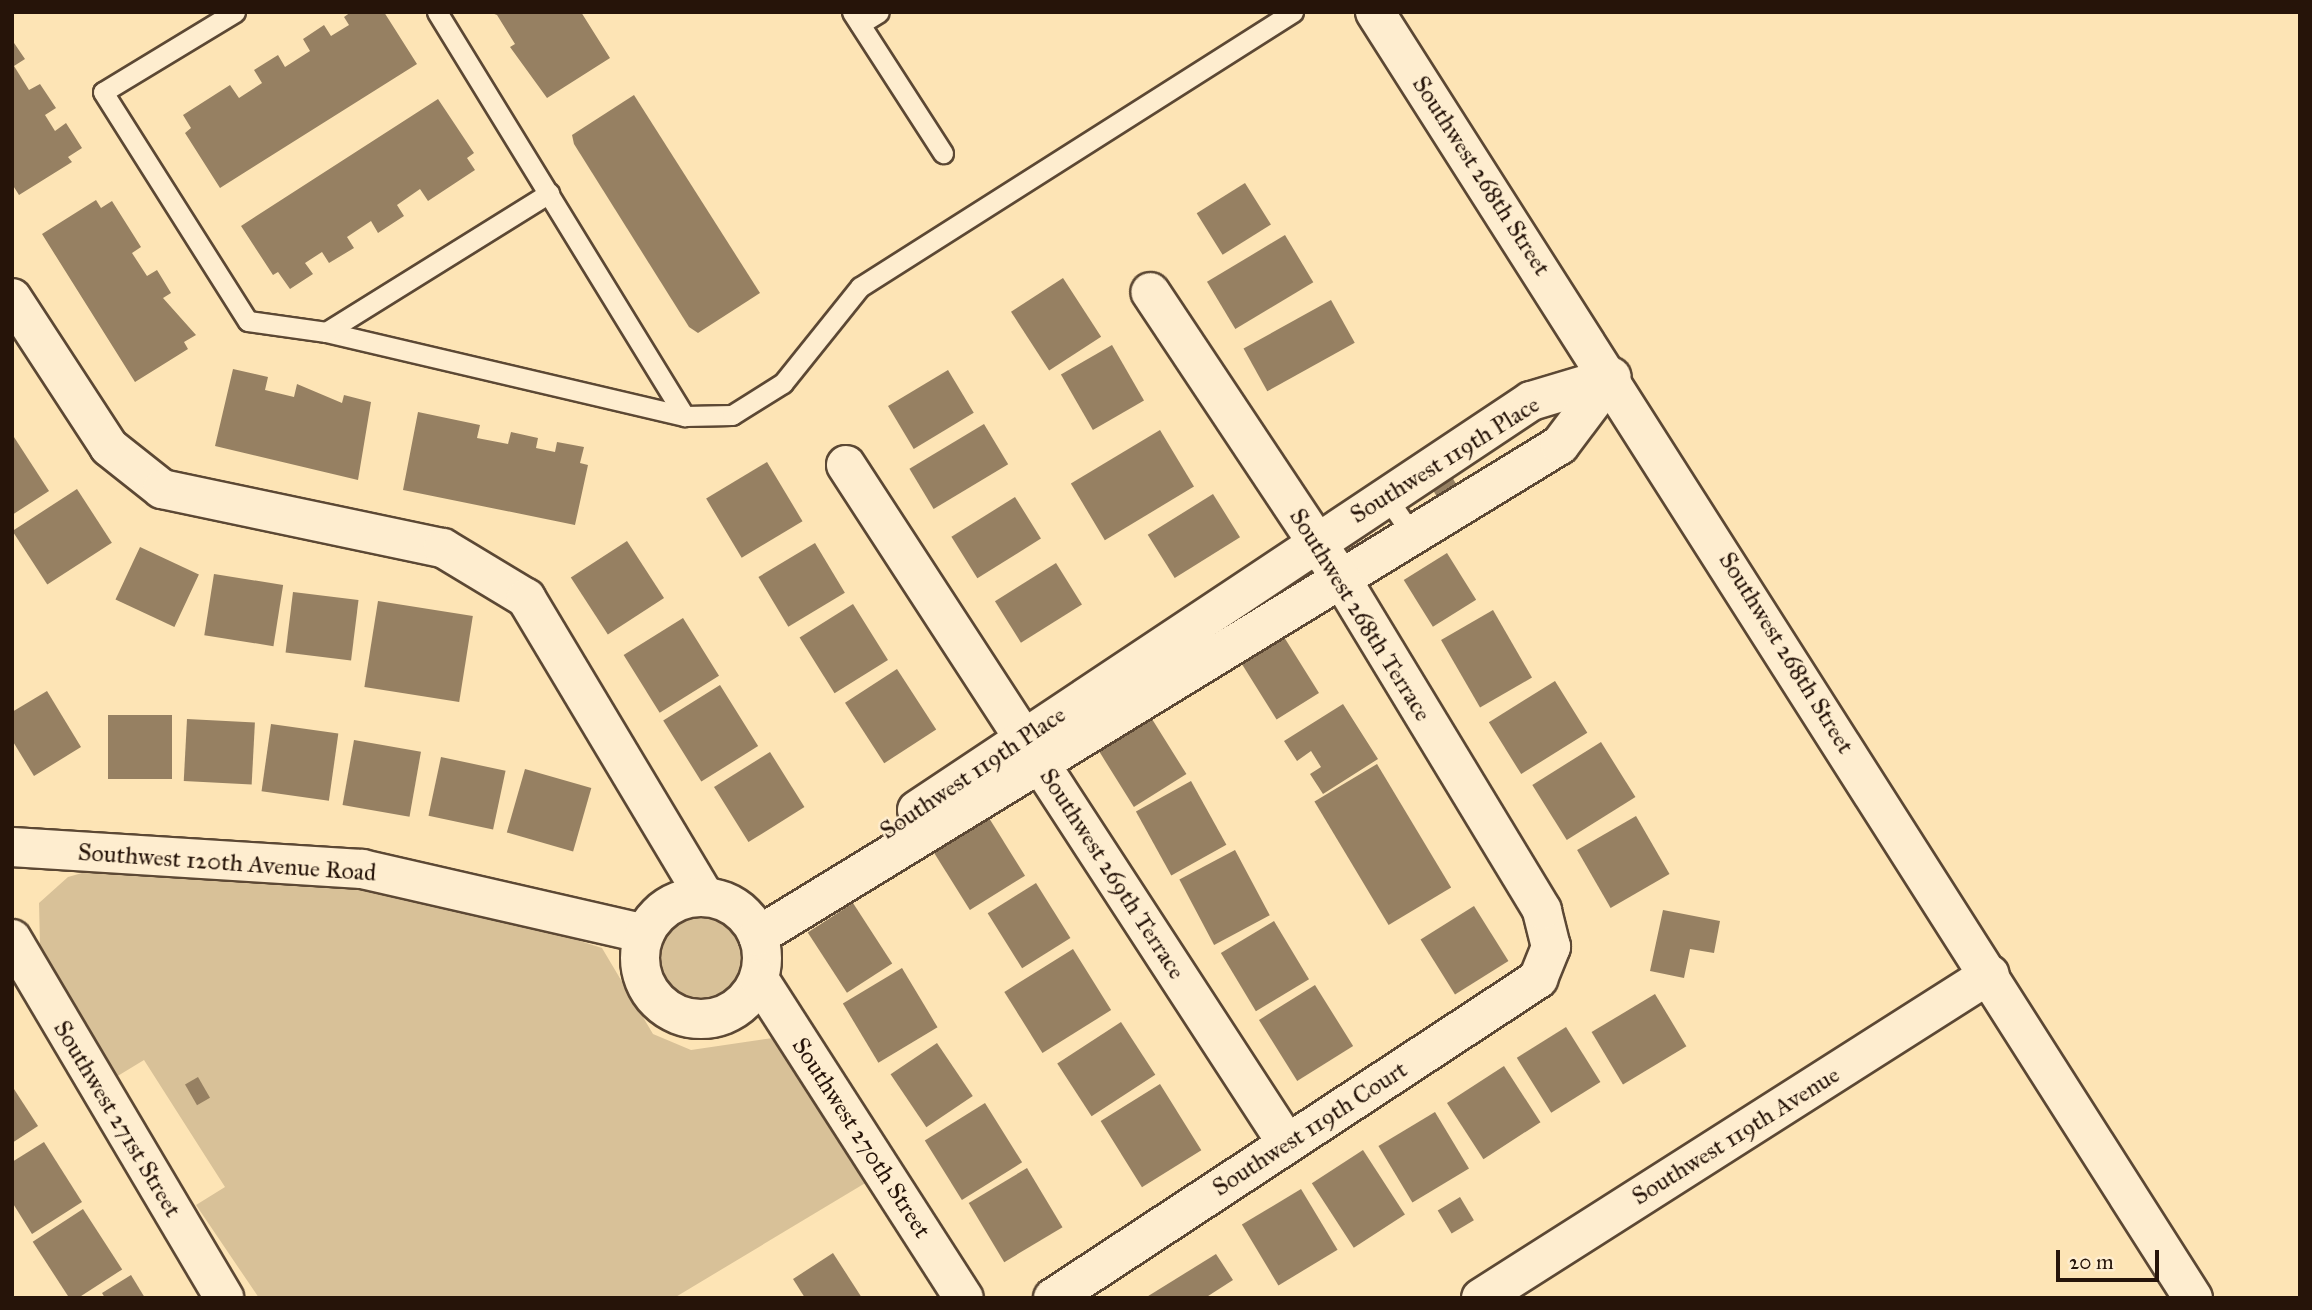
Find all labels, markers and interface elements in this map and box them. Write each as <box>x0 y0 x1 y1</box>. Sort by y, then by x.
street label: Southwest 268th Street <box>1406 71 1556 281</box>
street label: Southwest 119th Place <box>1345 390 1545 530</box>
street label: Southwest 268th Terrace <box>1283 503 1437 727</box>
street label: Southwest 268th Street <box>1712 547 1860 759</box>
street label: Southwest 119th Place <box>875 700 1071 846</box>
street label: Southwest 269th Terrace <box>1033 763 1191 985</box>
street label: Southwest 120th Avenue Road <box>77 838 377 888</box>
street label: Southwest 271st Street <box>47 1016 187 1222</box>
street label: Southwest 270th Street <box>785 1032 937 1244</box>
street label: Southwest 119th Court <box>1207 1055 1413 1203</box>
street label: Southwest 119th Avenue <box>1627 1060 1845 1212</box>
scale bar <box>2060 1236 2163 1280</box>
text: 20 m <box>2069 1249 2114 1275</box>

